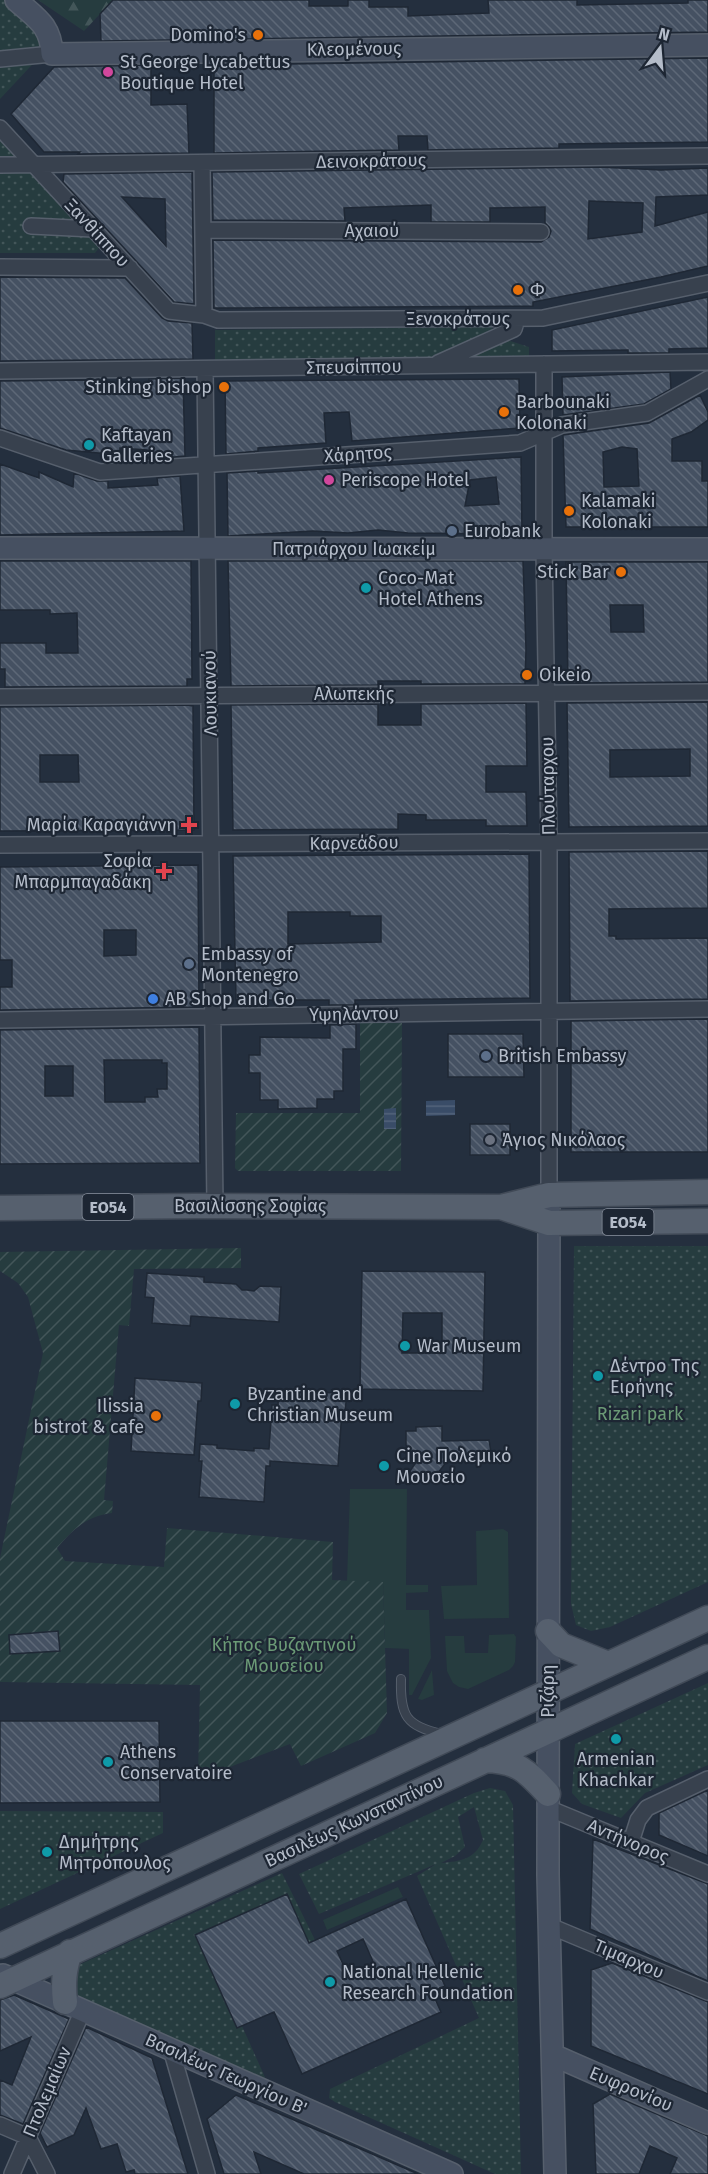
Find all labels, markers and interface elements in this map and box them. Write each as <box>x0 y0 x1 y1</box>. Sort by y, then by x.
north arrow <box>630 18 690 78</box>
text: N <box>656 23 672 45</box>
place label: Domino's <box>170 24 246 46</box>
marker: Domino's <box>251 28 265 42</box>
street label: Κλεομένους <box>306 37 402 61</box>
place label: St George Lycabettus Boutique Hotel <box>120 51 290 94</box>
marker: St George Lycabettus Boutique Hotel <box>101 65 115 79</box>
street label: Δεινοκράτους <box>316 149 427 173</box>
street label: Ξανθίππου <box>60 194 134 272</box>
street label: Αχαιού <box>345 220 399 242</box>
place label: Φ <box>530 279 545 301</box>
marker: Φ <box>511 283 525 297</box>
street label: Ξενοκράτους <box>406 308 510 330</box>
street label: Σπευσίππου <box>306 355 402 379</box>
place label: Stinking bishop <box>85 376 212 398</box>
marker: Stinking bishop <box>217 380 231 394</box>
place label: Barbounaki Kolonaki <box>516 391 610 434</box>
marker: Barbounaki Kolonaki <box>497 405 511 419</box>
place label: Kaftayan Galleries <box>101 424 172 467</box>
marker: Kaftayan Galleries <box>82 438 96 452</box>
street label: Χάρητος <box>323 441 393 467</box>
place label: Periscope Hotel <box>341 469 469 491</box>
marker: Periscope Hotel <box>322 473 336 487</box>
place label: Kalamaki Kolonaki <box>581 490 656 533</box>
marker: Kalamaki Kolonaki <box>562 504 576 518</box>
place label: Eurobank <box>464 520 542 542</box>
marker: Eurobank <box>445 524 459 538</box>
street label: Πατριάρχου Ιωακείμ <box>272 538 436 560</box>
place label: Stick Bar <box>537 561 609 583</box>
marker: Stick Bar <box>614 565 628 579</box>
place label: Coco-Mat Hotel Athens <box>378 567 483 610</box>
marker: Coco-Mat Hotel Athens <box>359 581 373 595</box>
street label: Λουκιανού <box>198 650 222 736</box>
place label: Oikeio <box>539 664 591 686</box>
marker: Oikeio <box>520 668 534 682</box>
street label: Αλωπεκής <box>314 683 395 705</box>
street label: Πλούταρχου <box>536 736 560 836</box>
place label: Μαρία Καραγιάννη <box>27 814 177 836</box>
marker: Μαρία Καραγιάννη <box>182 818 196 832</box>
street label: Καρνεάδου <box>309 831 399 855</box>
place label: Σοφία Μπαρμπαγαδάκη <box>14 850 152 893</box>
marker: Σοφία Μπαρμπαγαδάκη <box>157 864 171 878</box>
place label: Embassy of Montenegro <box>201 943 299 986</box>
marker: Embassy of Montenegro <box>182 957 196 971</box>
place label: AB Shop and Go <box>165 988 295 1010</box>
marker: AB Shop and Go <box>146 992 160 1006</box>
street label: Υψηλάντου <box>309 1002 399 1026</box>
place label: British Embassy <box>498 1045 627 1067</box>
marker: British Embassy <box>479 1049 493 1063</box>
place label: Άγιος Νικόλαος <box>502 1129 626 1151</box>
marker: Άγιος Νικόλαος <box>483 1133 497 1147</box>
road number: ΕΟ54 <box>82 1194 134 1220</box>
street label: Βασιλίσσης Σοφίας <box>174 1195 327 1217</box>
road number: ΕΟ54 <box>602 1209 654 1235</box>
place label: War Museum <box>417 1335 521 1357</box>
marker: War Museum <box>398 1339 412 1353</box>
place label: Δέντρο Της Ειρήνης <box>610 1355 700 1398</box>
marker: Δέντρο Της Ειρήνης <box>591 1369 605 1383</box>
place label: Byzantine and Christian Museum <box>247 1383 393 1426</box>
place label: Ilissia bistrot & cafe <box>33 1395 144 1438</box>
marker: Byzantine and Christian Museum <box>228 1397 242 1411</box>
park label: Rizari park <box>597 1403 684 1425</box>
marker: Ilissia bistrot & cafe <box>149 1409 163 1423</box>
place label: Cine Πολεμικό Μουσείο <box>396 1445 511 1488</box>
marker: Cine Πολεμικό Μουσείο <box>377 1459 391 1473</box>
park label: Κήπος Βυζαντινού Μουσείου <box>211 1634 357 1677</box>
street label: Ριζάρη <box>537 1664 559 1718</box>
marker: Armenian Khachkar <box>609 1732 623 1746</box>
place label: Athens Conservatoire <box>120 1741 232 1784</box>
place label: Armenian Khachkar <box>577 1748 655 1791</box>
marker: Athens Conservatoire <box>101 1755 115 1769</box>
street label: Βασιλέως Κωνσταντίνου <box>261 1770 447 1872</box>
street label: Αντήνορος <box>584 1814 673 1868</box>
place label: Δημήτρης Μητρόπουλος <box>59 1831 171 1874</box>
marker: Δημήτρης Μητρόπουλος <box>40 1845 54 1859</box>
street label: Τιμαρχου <box>591 1934 667 1984</box>
place label: National Hellenic Research Foundation <box>342 1961 514 2004</box>
marker: National Hellenic Research Foundation <box>323 1975 337 1989</box>
street label: Βασιλέως Γεωργίου Β' <box>142 2028 310 2120</box>
street label: Πτολεμαίων <box>18 2043 76 2141</box>
street label: Ευφρονίου <box>586 2062 676 2116</box>

